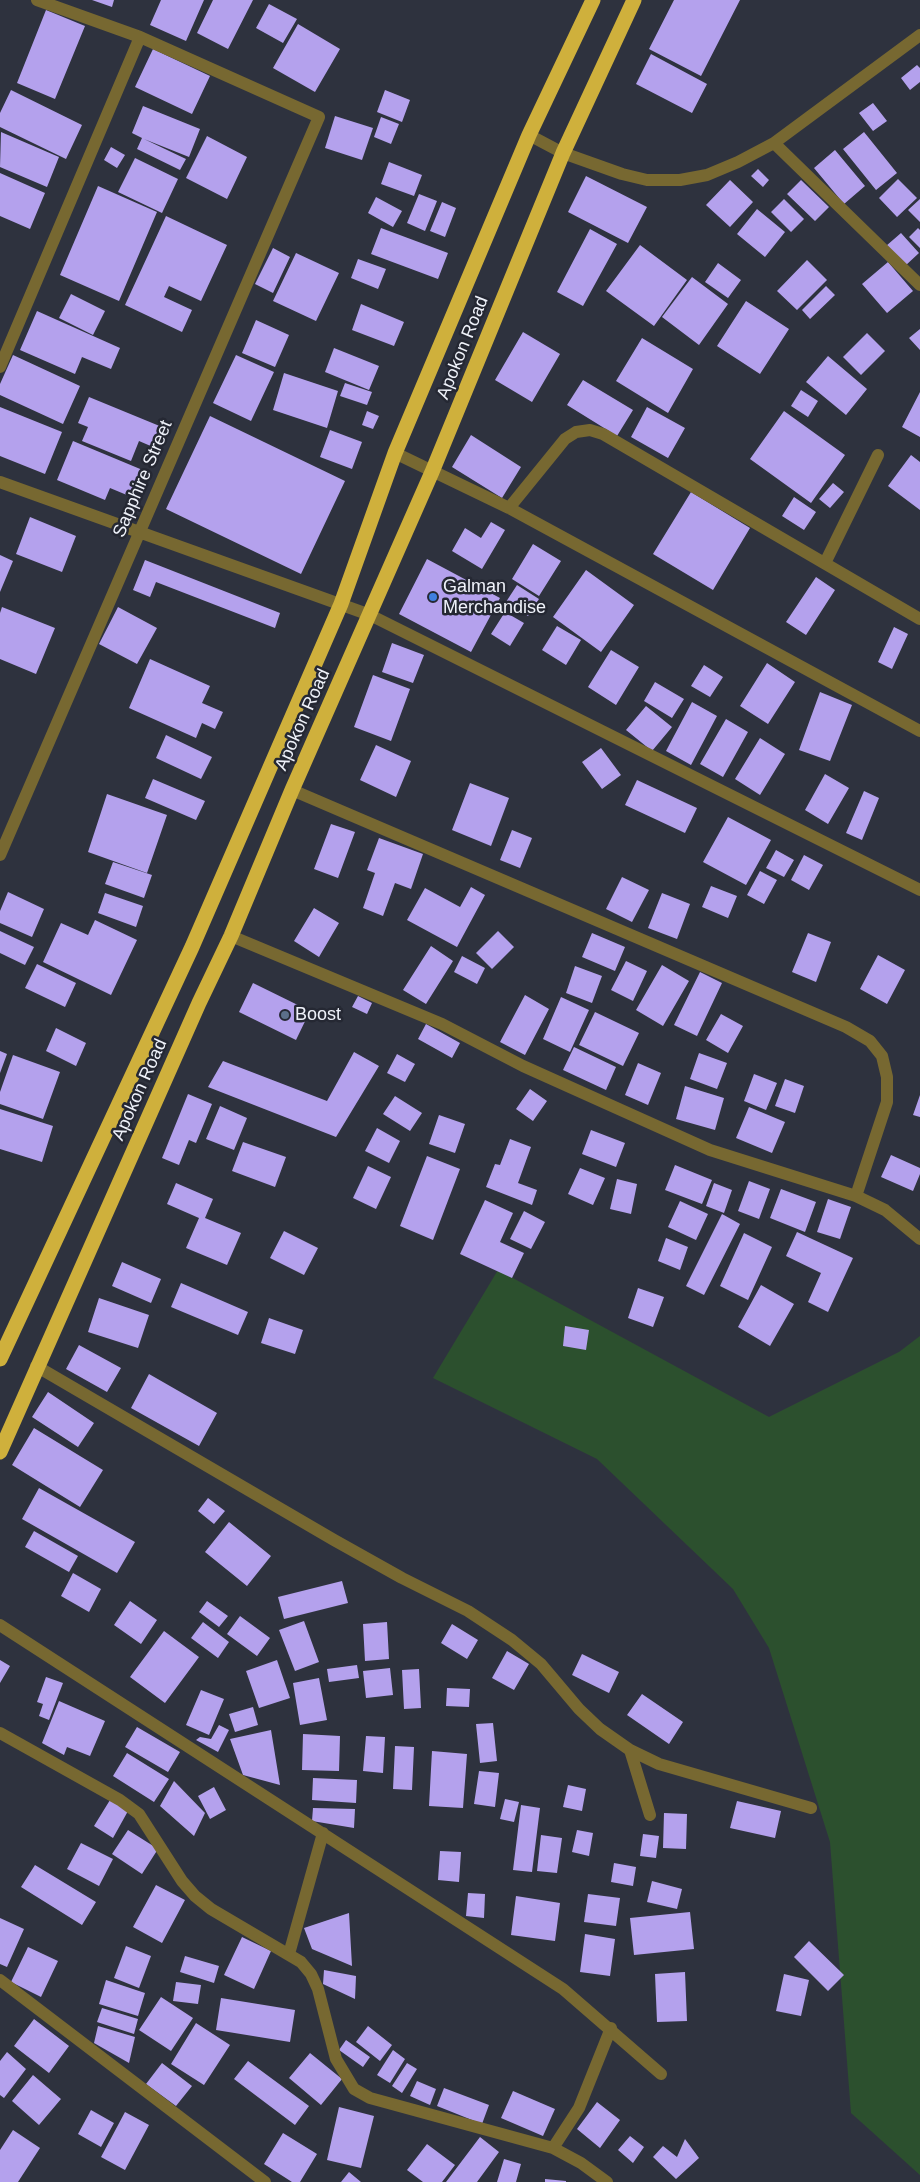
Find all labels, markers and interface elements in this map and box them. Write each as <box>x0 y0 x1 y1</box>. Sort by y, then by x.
street label: Apokon Road <box>433 293 493 403</box>
street label: Sapphire Street <box>109 417 177 541</box>
place label: Galman Merchandise <box>443 576 546 618</box>
marker: Galman Merchandise <box>427 591 439 603</box>
street label: Apokon Road <box>271 666 335 774</box>
place label: Boost <box>295 1004 341 1026</box>
marker: Boost <box>279 1009 291 1021</box>
street label: Apokon Road <box>108 1036 172 1144</box>

